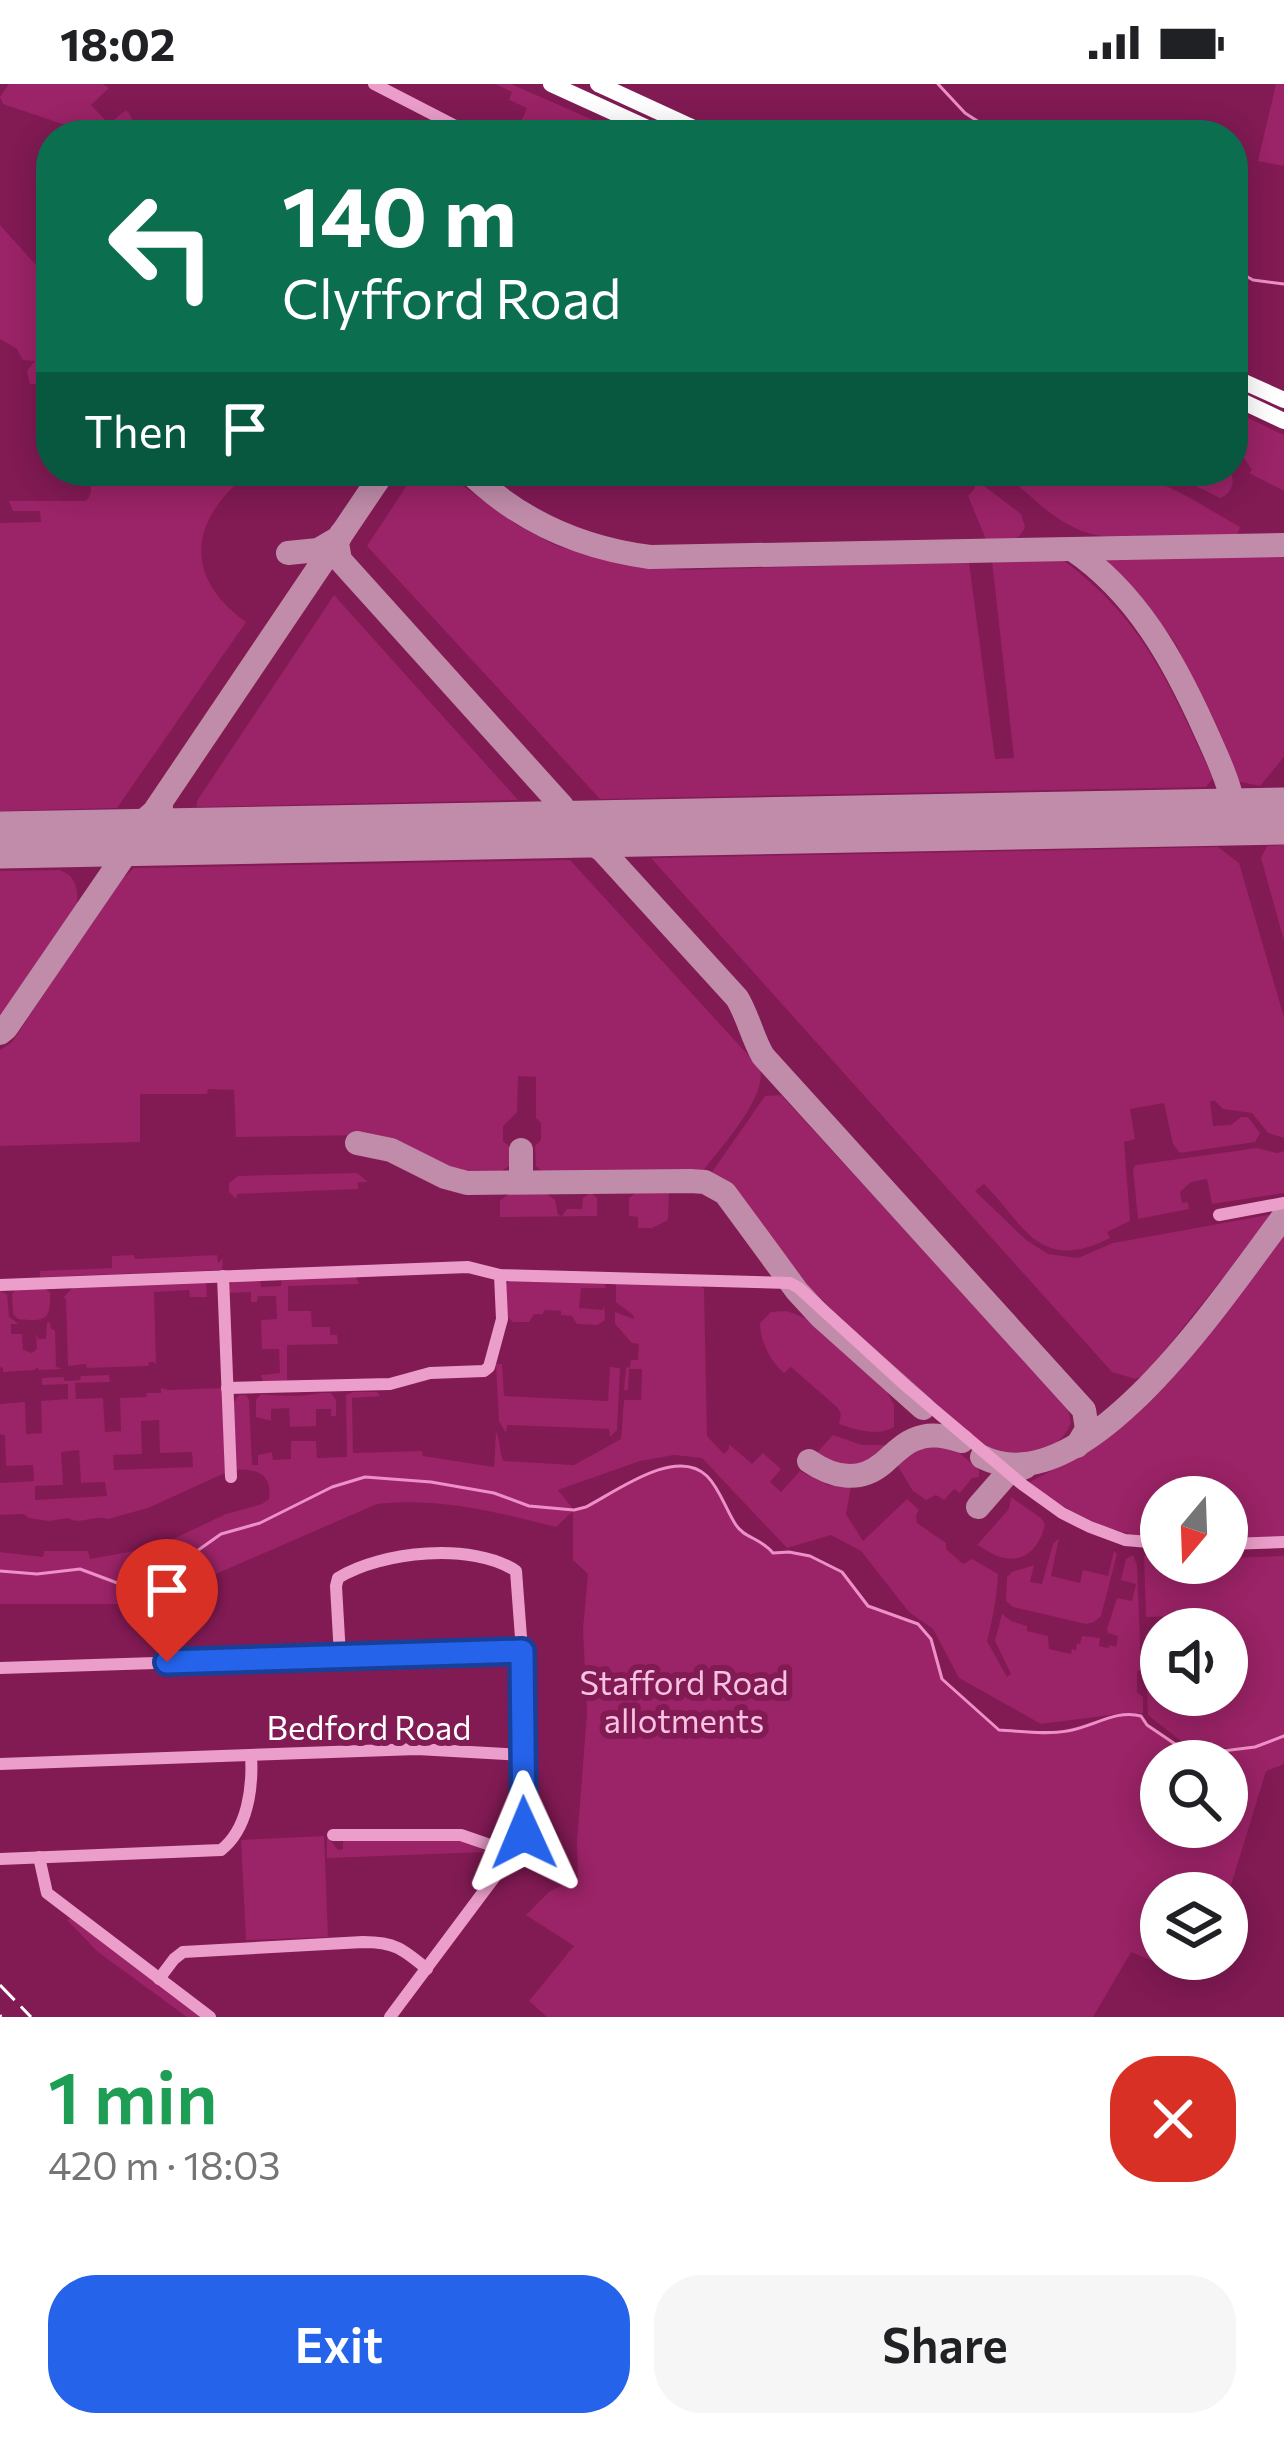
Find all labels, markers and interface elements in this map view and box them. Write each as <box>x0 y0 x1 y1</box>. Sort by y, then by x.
text: 18:02 <box>60 15 175 70</box>
text: 140 m <box>282 162 517 264</box>
icon: left <box>84 168 240 324</box>
text: Clyfford Road <box>282 264 621 330</box>
icon: arrive <box>212 396 278 462</box>
text: Then <box>84 402 188 457</box>
north arrow <box>1140 1476 1248 1584</box>
map controls <box>1140 1476 1248 1980</box>
pin <box>116 1539 218 1662</box>
icon: arrive <box>134 1557 200 1623</box>
button: sound <box>1140 1608 1248 1716</box>
park label: Stafford Road allotments <box>579 1661 789 1740</box>
street label: Bedford Road <box>267 1706 471 1747</box>
button: search <box>1140 1740 1248 1848</box>
position arrow <box>461 1770 587 1896</box>
button: layers <box>1140 1872 1248 1980</box>
text: 1 min <box>48 2051 218 2139</box>
button: close <box>1110 2056 1236 2182</box>
text: 420 m · 18:03 <box>48 2140 281 2188</box>
button: Exit <box>48 2275 630 2413</box>
button: Share <box>654 2275 1236 2413</box>

